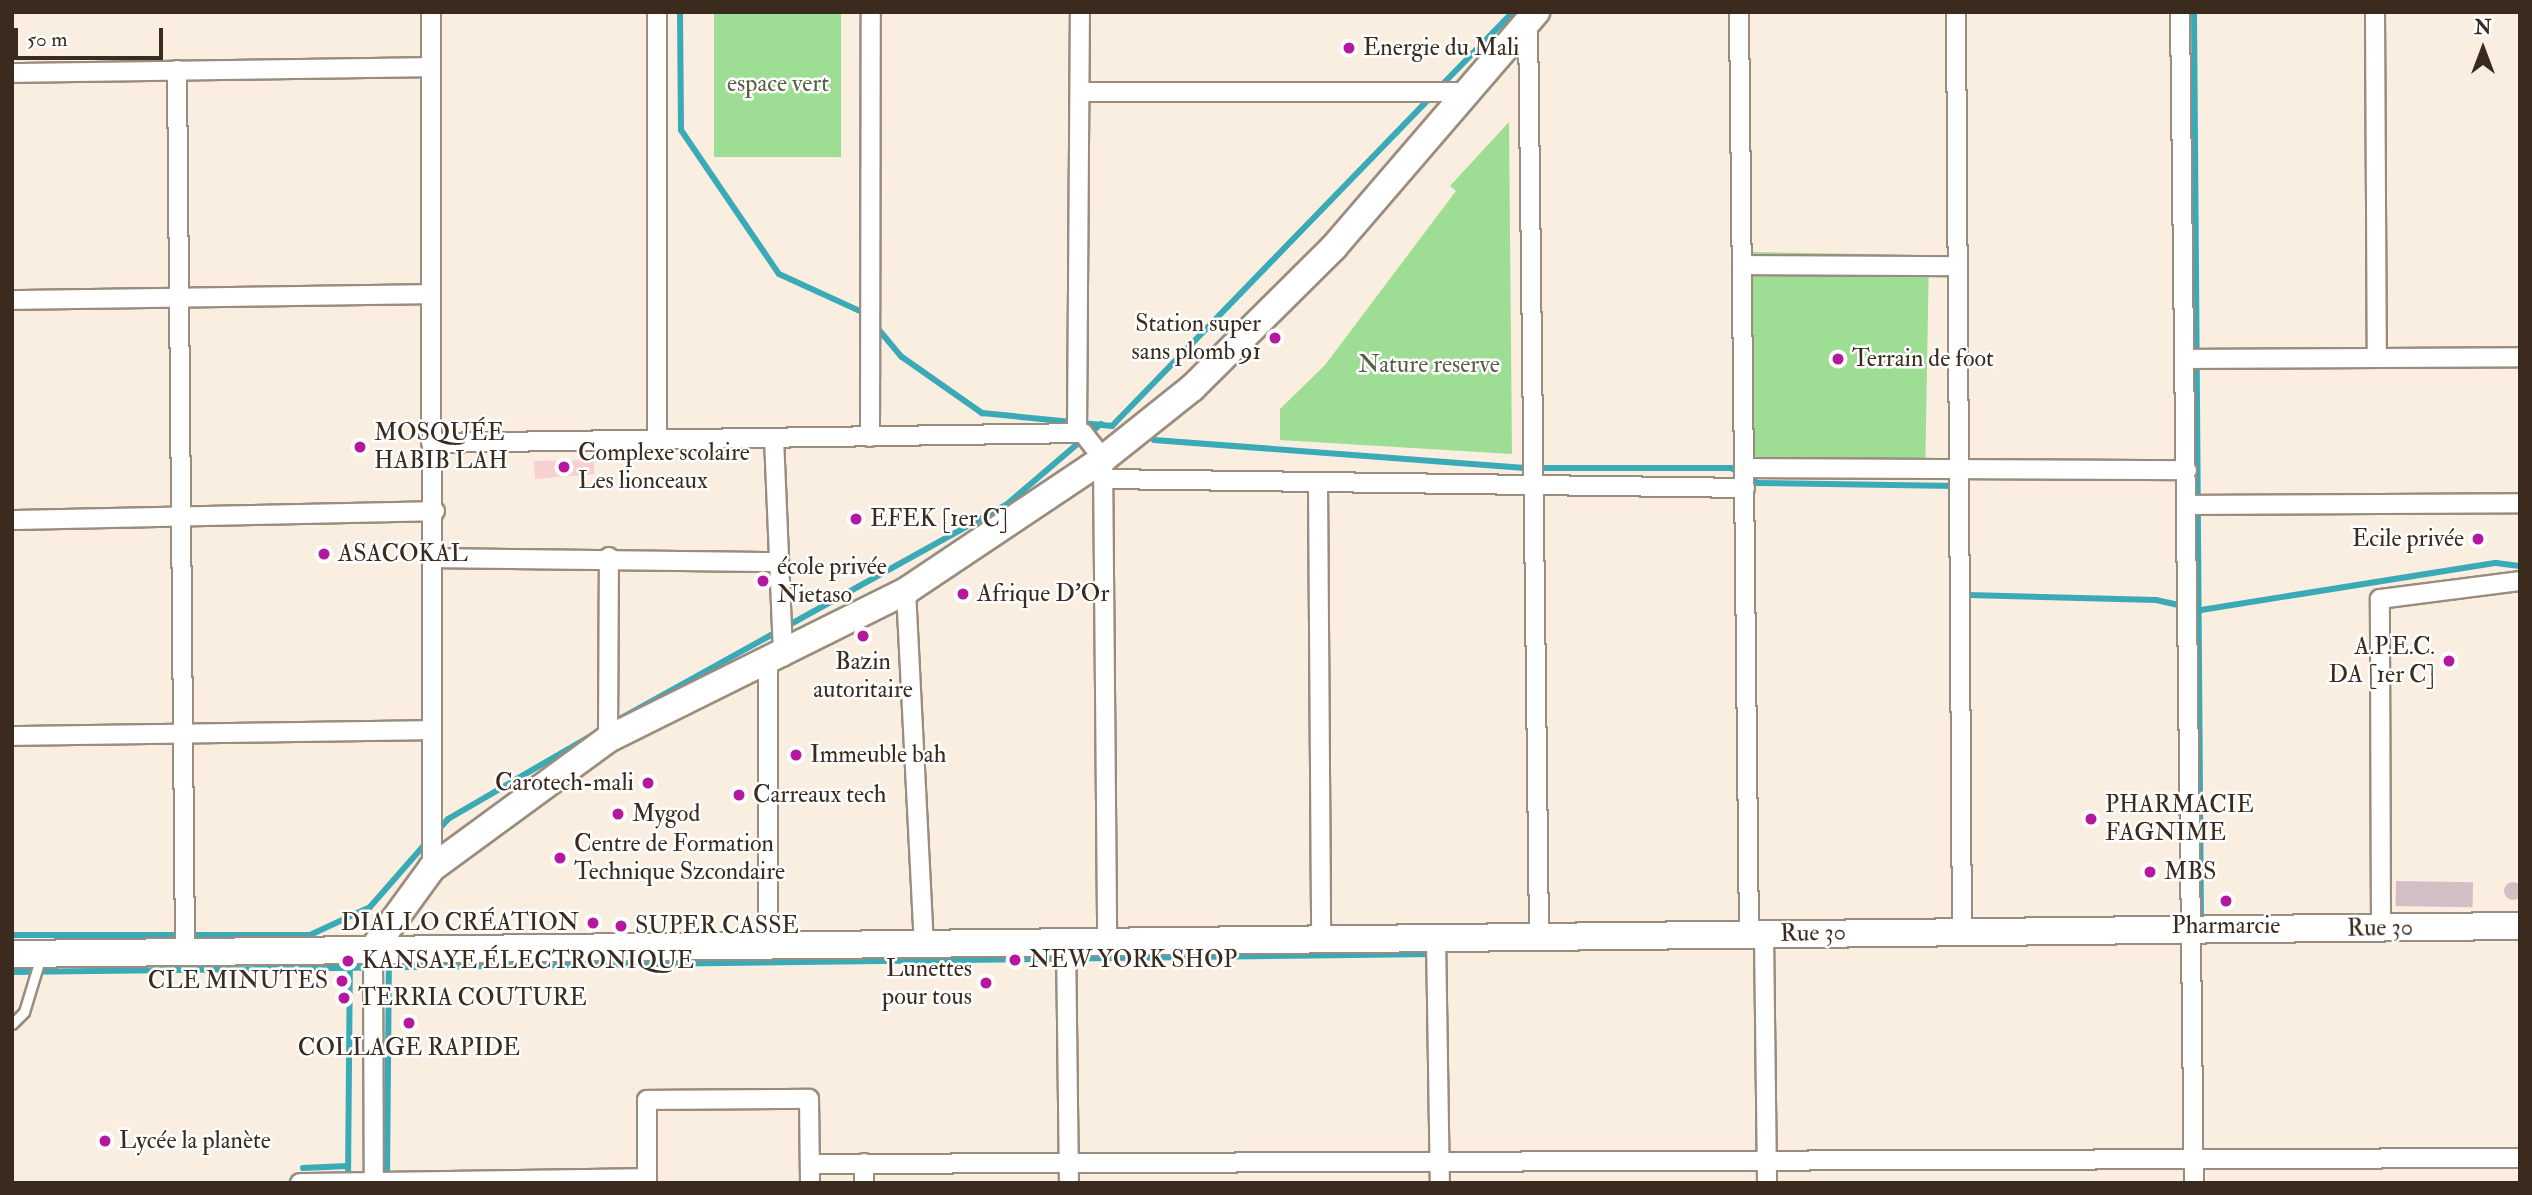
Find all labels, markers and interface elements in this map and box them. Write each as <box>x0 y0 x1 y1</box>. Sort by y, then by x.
scale bar <box>18 14 166 58</box>
north arrow <box>2448 14 2518 84</box>
text: N <box>2474 16 2492 40</box>
text: 50 m <box>27 26 68 53</box>
place label: Energie du Mali <box>1363 34 1519 62</box>
marker: Energie du Mali <box>1341 40 1357 56</box>
park label: espace vert <box>727 70 829 98</box>
place label: Station super sans plomb 91 <box>1132 310 1261 366</box>
marker: Station super sans plomb 91 <box>1267 330 1283 346</box>
place label: Terrain de foot <box>1852 345 1994 373</box>
park label: Nature reserve <box>1358 351 1500 379</box>
marker: Terrain de foot <box>1830 351 1846 367</box>
place label: MOSQUÉE HABIB LAH <box>374 419 508 475</box>
marker: MOSQUÉE HABIB LAH <box>352 439 368 455</box>
place label: Complexe scolaire Les lionceaux <box>578 439 750 495</box>
marker: Complexe scolaire Les lionceaux <box>556 459 572 475</box>
place label: EFEK [1er C] <box>870 505 1008 533</box>
marker: EFEK [1er C] <box>848 511 864 527</box>
place label: Ecile privée <box>2352 525 2464 553</box>
marker: Ecile privée <box>2470 531 2486 547</box>
place label: ASACOKAL <box>338 540 468 568</box>
marker: ASACOKAL <box>316 546 332 562</box>
place label: école privée Nietaso <box>777 553 887 609</box>
marker: école privée Nietaso <box>755 573 771 589</box>
place label: Afrique D'Or <box>977 580 1109 608</box>
marker: Afrique D'Or <box>955 586 971 602</box>
marker: Bazin autoritaire <box>855 628 871 644</box>
place label: A.P.E.C. DA [1er C] <box>2329 633 2435 689</box>
place label: Bazin autoritaire <box>813 648 913 704</box>
marker: A.P.E.C. DA [1er C] <box>2441 653 2457 669</box>
place label: Immeuble bah <box>810 741 946 769</box>
marker: Immeuble bah <box>788 747 804 763</box>
place label: Carotech-mali <box>495 769 634 797</box>
marker: Carotech-mali <box>640 775 656 791</box>
place label: Carreaux tech <box>753 781 886 809</box>
marker: Carreaux tech <box>731 787 747 803</box>
place label: PHARMACIE FAGNIME <box>2105 791 2254 847</box>
place label: Mygod <box>632 800 700 828</box>
marker: Mygod <box>610 806 626 822</box>
marker: PHARMACIE FAGNIME <box>2083 811 2099 827</box>
place label: Centre de Formation Technique Szcondaire <box>574 830 785 886</box>
marker: Centre de Formation Technique Szcondaire <box>552 850 568 866</box>
place label: MBS <box>2164 858 2216 886</box>
marker: MBS <box>2142 864 2158 880</box>
marker: Pharmarcie <box>2218 893 2234 909</box>
place label: DIALLO CRÉATION <box>341 909 579 937</box>
place label: SUPER CASSE <box>635 912 799 940</box>
place label: Pharmarcie <box>2172 912 2280 940</box>
street label: Rue 30 <box>2347 913 2413 943</box>
marker: DIALLO CRÉATION <box>585 915 601 931</box>
marker: SUPER CASSE <box>613 918 629 934</box>
street label: Rue 30 <box>1780 918 1846 948</box>
place label: NEW YORK SHOP <box>1029 946 1237 974</box>
place label: KANSAYE ÉLECTRONIQUE <box>362 947 694 975</box>
marker: NEW YORK SHOP <box>1007 952 1023 968</box>
marker: KANSAYE ÉLECTRONIQUE <box>340 953 356 969</box>
place label: Lunettes pour tous <box>882 955 972 1011</box>
place label: CLE MINUTES <box>148 967 328 995</box>
marker: CLE MINUTES <box>334 973 350 989</box>
marker: Lunettes pour tous <box>978 975 994 991</box>
place label: TERRIA COUTURE <box>358 984 587 1012</box>
marker: TERRIA COUTURE <box>336 990 352 1006</box>
marker: COLLAGE RAPIDE <box>401 1015 417 1031</box>
place label: COLLAGE RAPIDE <box>298 1034 520 1062</box>
place label: Lycée la planète <box>119 1127 271 1155</box>
marker: Lycée la planète <box>97 1133 113 1149</box>

